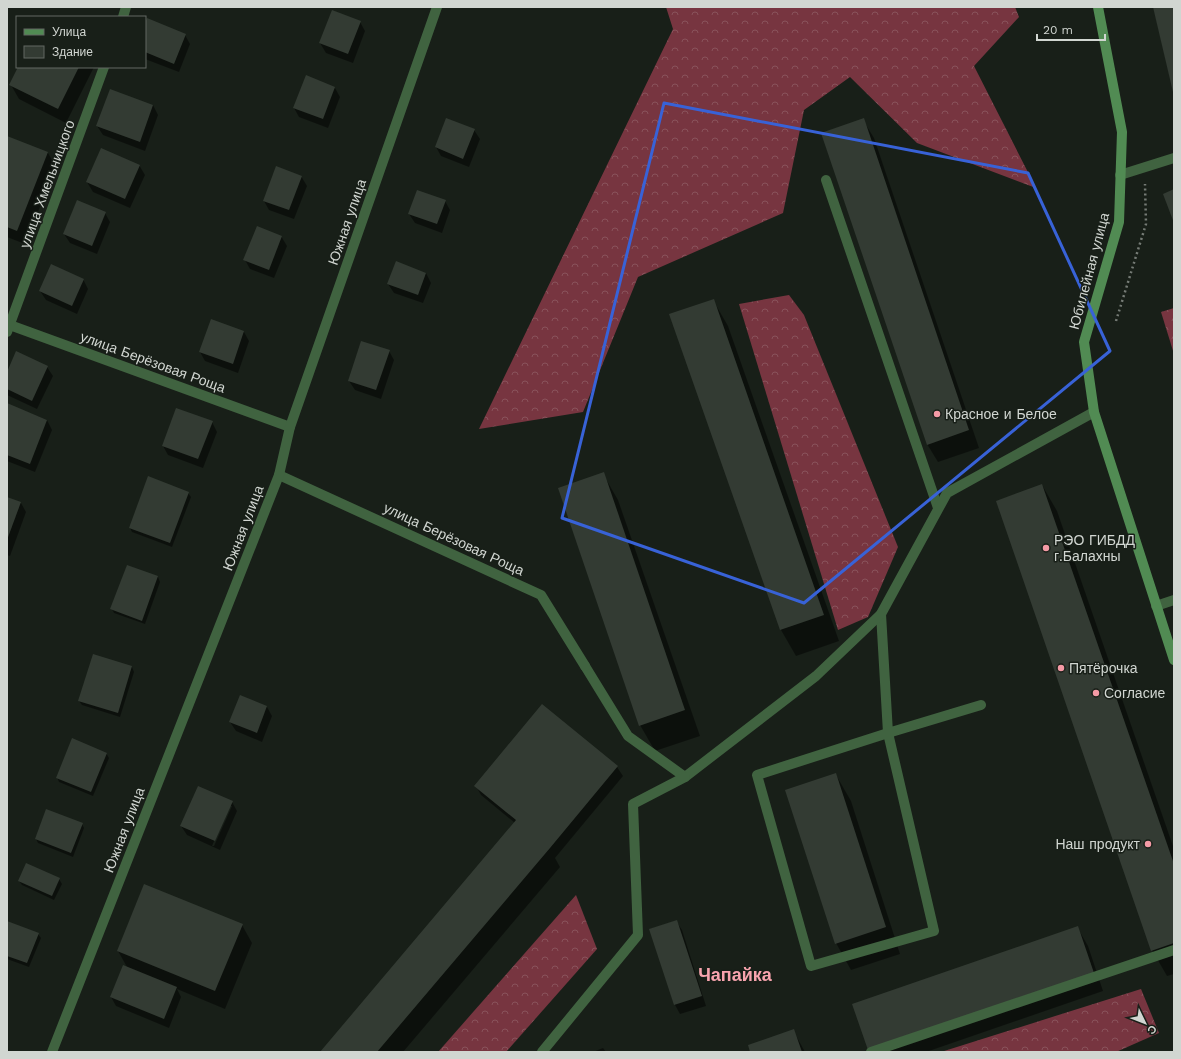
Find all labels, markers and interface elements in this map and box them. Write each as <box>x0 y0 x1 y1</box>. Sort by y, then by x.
legend <box>16 16 146 68</box>
scale bar <box>1037 16 1105 42</box>
text: 20 m <box>1043 23 1073 37</box>
text: Улица <box>52 25 86 39</box>
text: Здание <box>52 45 93 59</box>
street label: улица Хмельницкого <box>16 118 78 250</box>
street label: Южная улица <box>325 177 369 267</box>
street label: Юбилейная улица <box>1066 211 1112 331</box>
street label: улица Берёзовая Роща <box>78 328 228 396</box>
place label: Красное и Белое <box>945 406 1057 422</box>
marker: Красное и Белое <box>932 409 942 419</box>
street label: Южная улица <box>219 483 267 573</box>
street label: улица Берёзовая Роща <box>381 499 527 579</box>
place label: РЭО ГИБДД г.Балахны <box>1054 532 1135 564</box>
marker: РЭО ГИБДД г.Балахны <box>1041 543 1051 553</box>
place label: Пятёрочка <box>1069 660 1138 676</box>
marker: Пятёрочка <box>1056 663 1066 673</box>
place label: Согласие <box>1104 685 1165 701</box>
marker: Согласие <box>1091 688 1101 698</box>
street label: Южная улица <box>100 785 148 875</box>
place label: Наш продукт <box>1055 836 1141 852</box>
marker: Наш продукт <box>1143 839 1153 849</box>
district label: Чапайка <box>698 964 773 985</box>
north arrow <box>1125 1003 1165 1043</box>
text: С <box>1144 1022 1159 1037</box>

